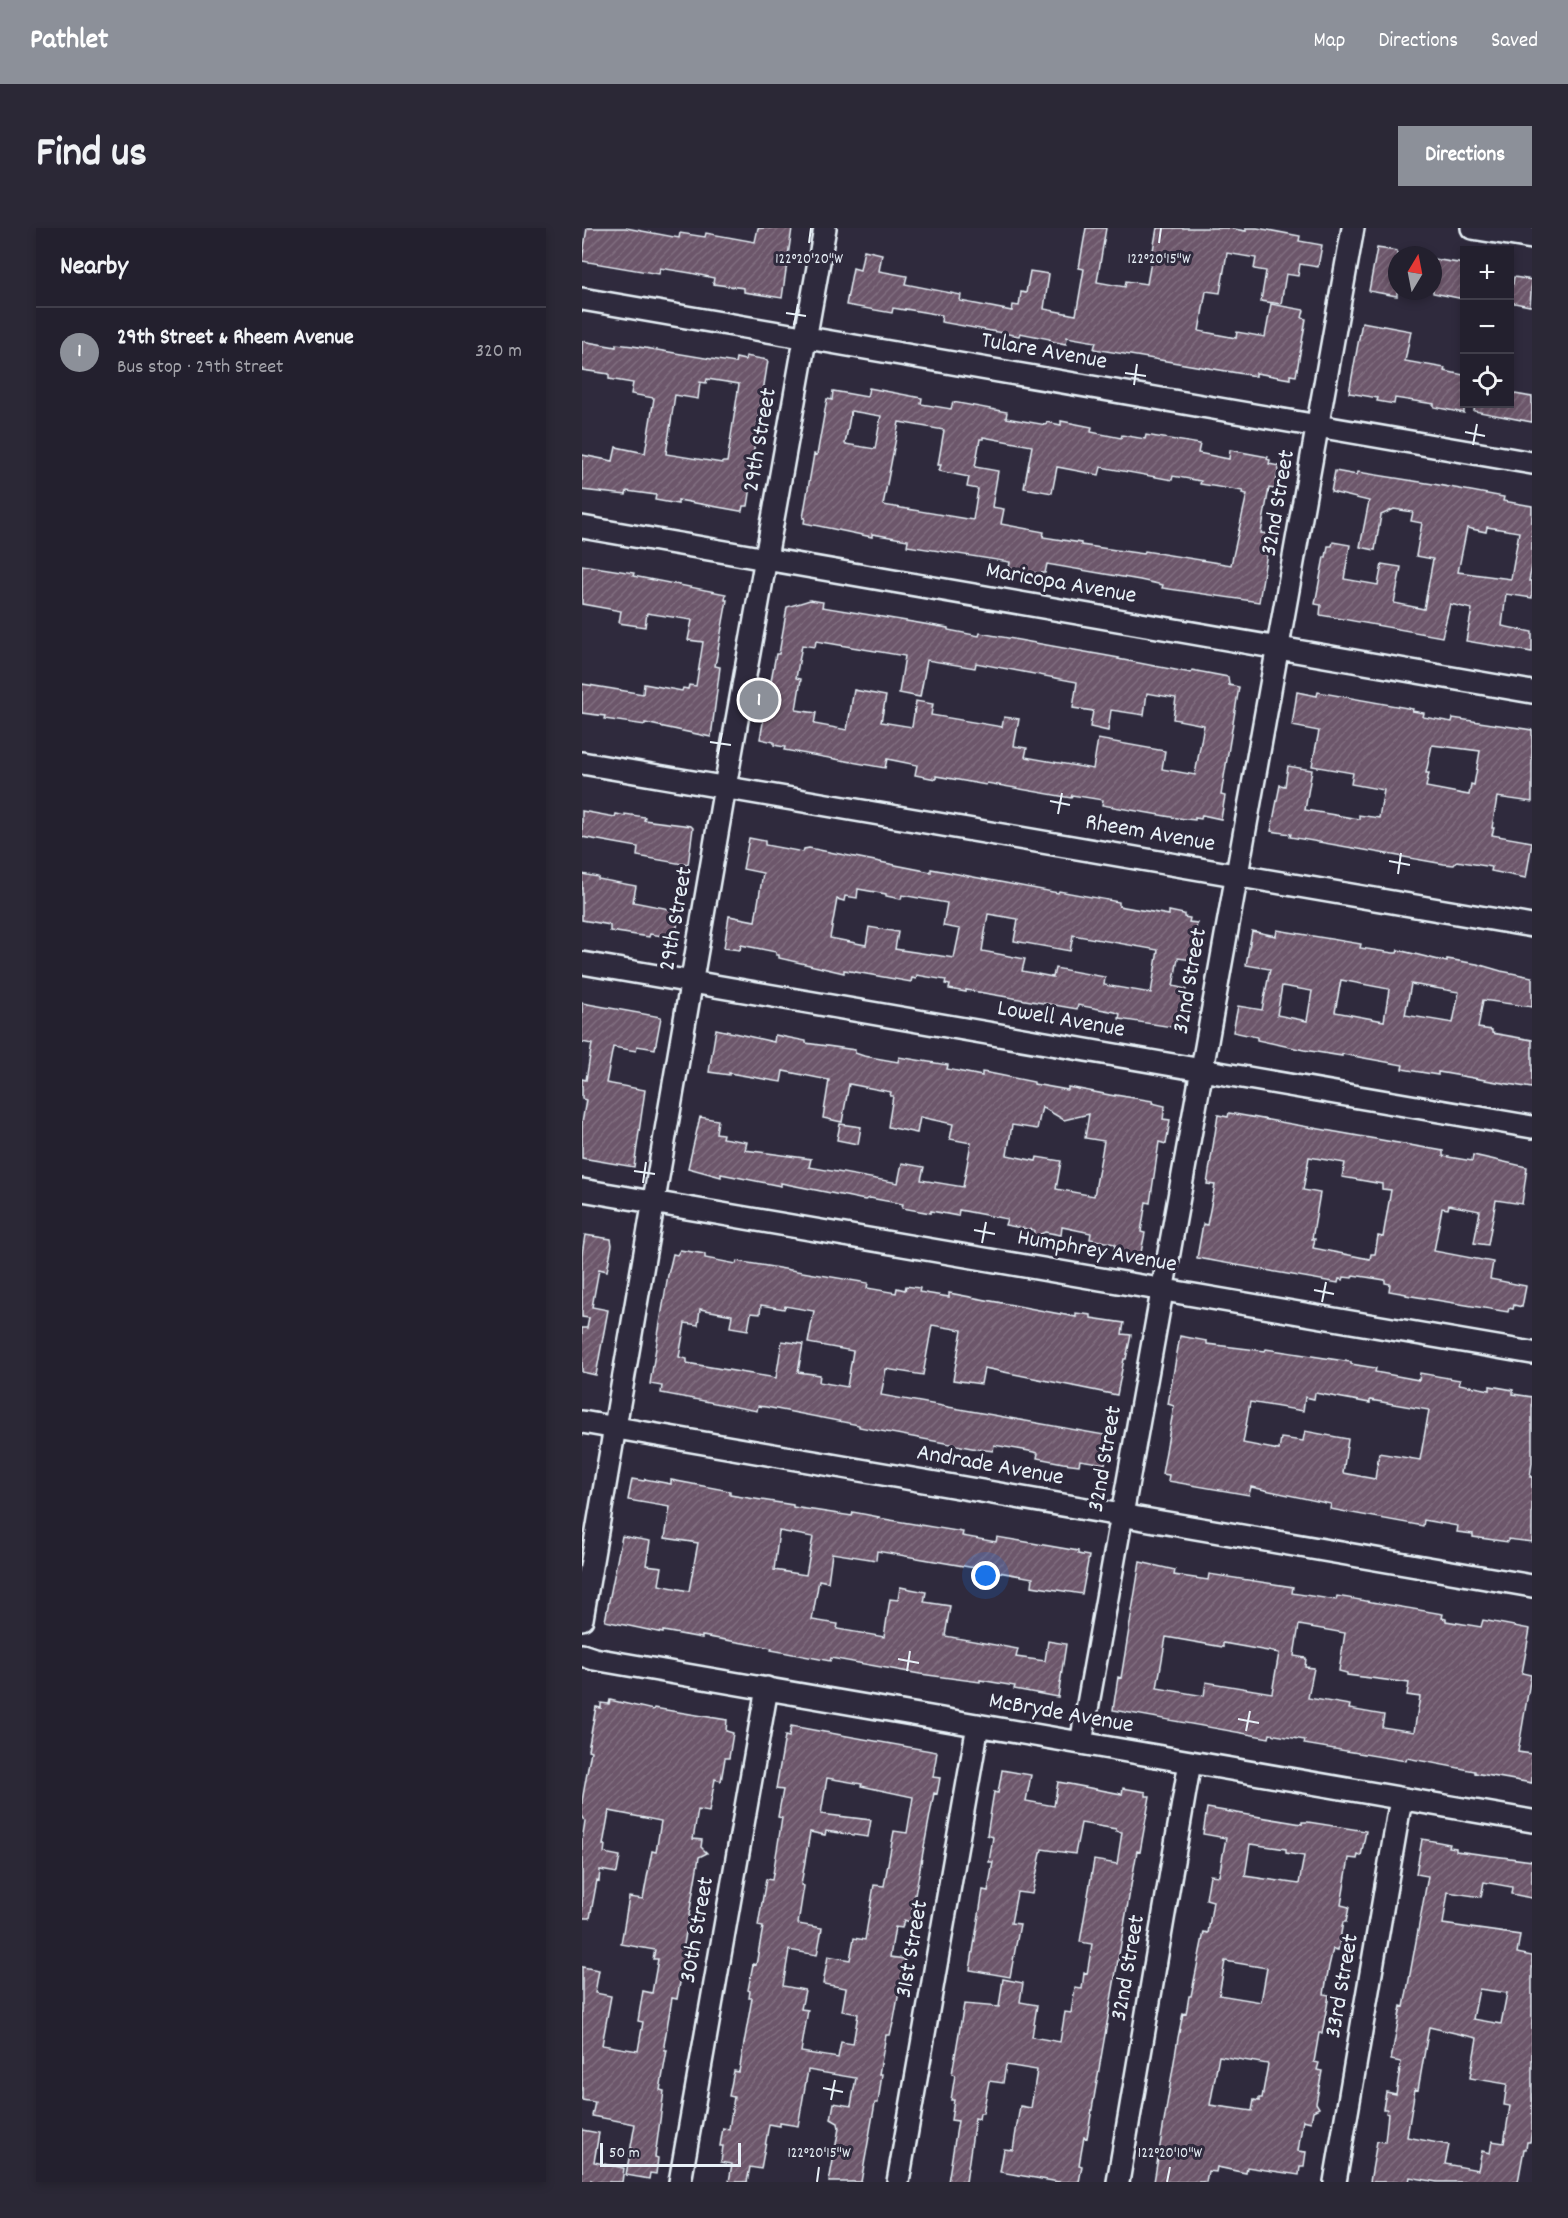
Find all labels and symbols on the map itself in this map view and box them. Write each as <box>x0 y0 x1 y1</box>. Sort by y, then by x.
north arrow <box>1388 246 1442 300</box>
text: 122°20'20"W <box>775 249 843 271</box>
text: 122°20'15"W <box>1127 249 1191 271</box>
street label: Tulare Avenue <box>978 324 1110 380</box>
street label: 29th Street <box>735 385 787 495</box>
street label: 32nd Street <box>1253 447 1305 559</box>
street label: Maricopa Avenue <box>983 554 1139 614</box>
pin: 1 <box>740 678 778 722</box>
street label: Rheem Avenue <box>1082 806 1218 862</box>
street label: 29th Street <box>651 864 703 974</box>
street label: 32nd Street <box>1165 925 1217 1037</box>
street label: Lowell Avenue <box>994 992 1128 1048</box>
street label: Humphrey Avenue <box>1015 1221 1179 1283</box>
street label: 32nd Street <box>1080 1403 1132 1515</box>
street label: Andrade Avenue <box>914 1436 1066 1496</box>
your location <box>971 1561 1000 1590</box>
street label: McBryde Avenue <box>986 1685 1136 1743</box>
street label: 30th Street <box>672 1874 724 1986</box>
street label: 31st Street <box>888 1897 938 2001</box>
street label: 32nd Street <box>1103 1912 1155 2024</box>
street label: 33rd Street <box>1317 1931 1369 2041</box>
scale bar <box>600 2140 741 2168</box>
text: 122°20'15"W <box>787 2143 851 2165</box>
text: 122°20'10"W <box>1138 2143 1203 2165</box>

